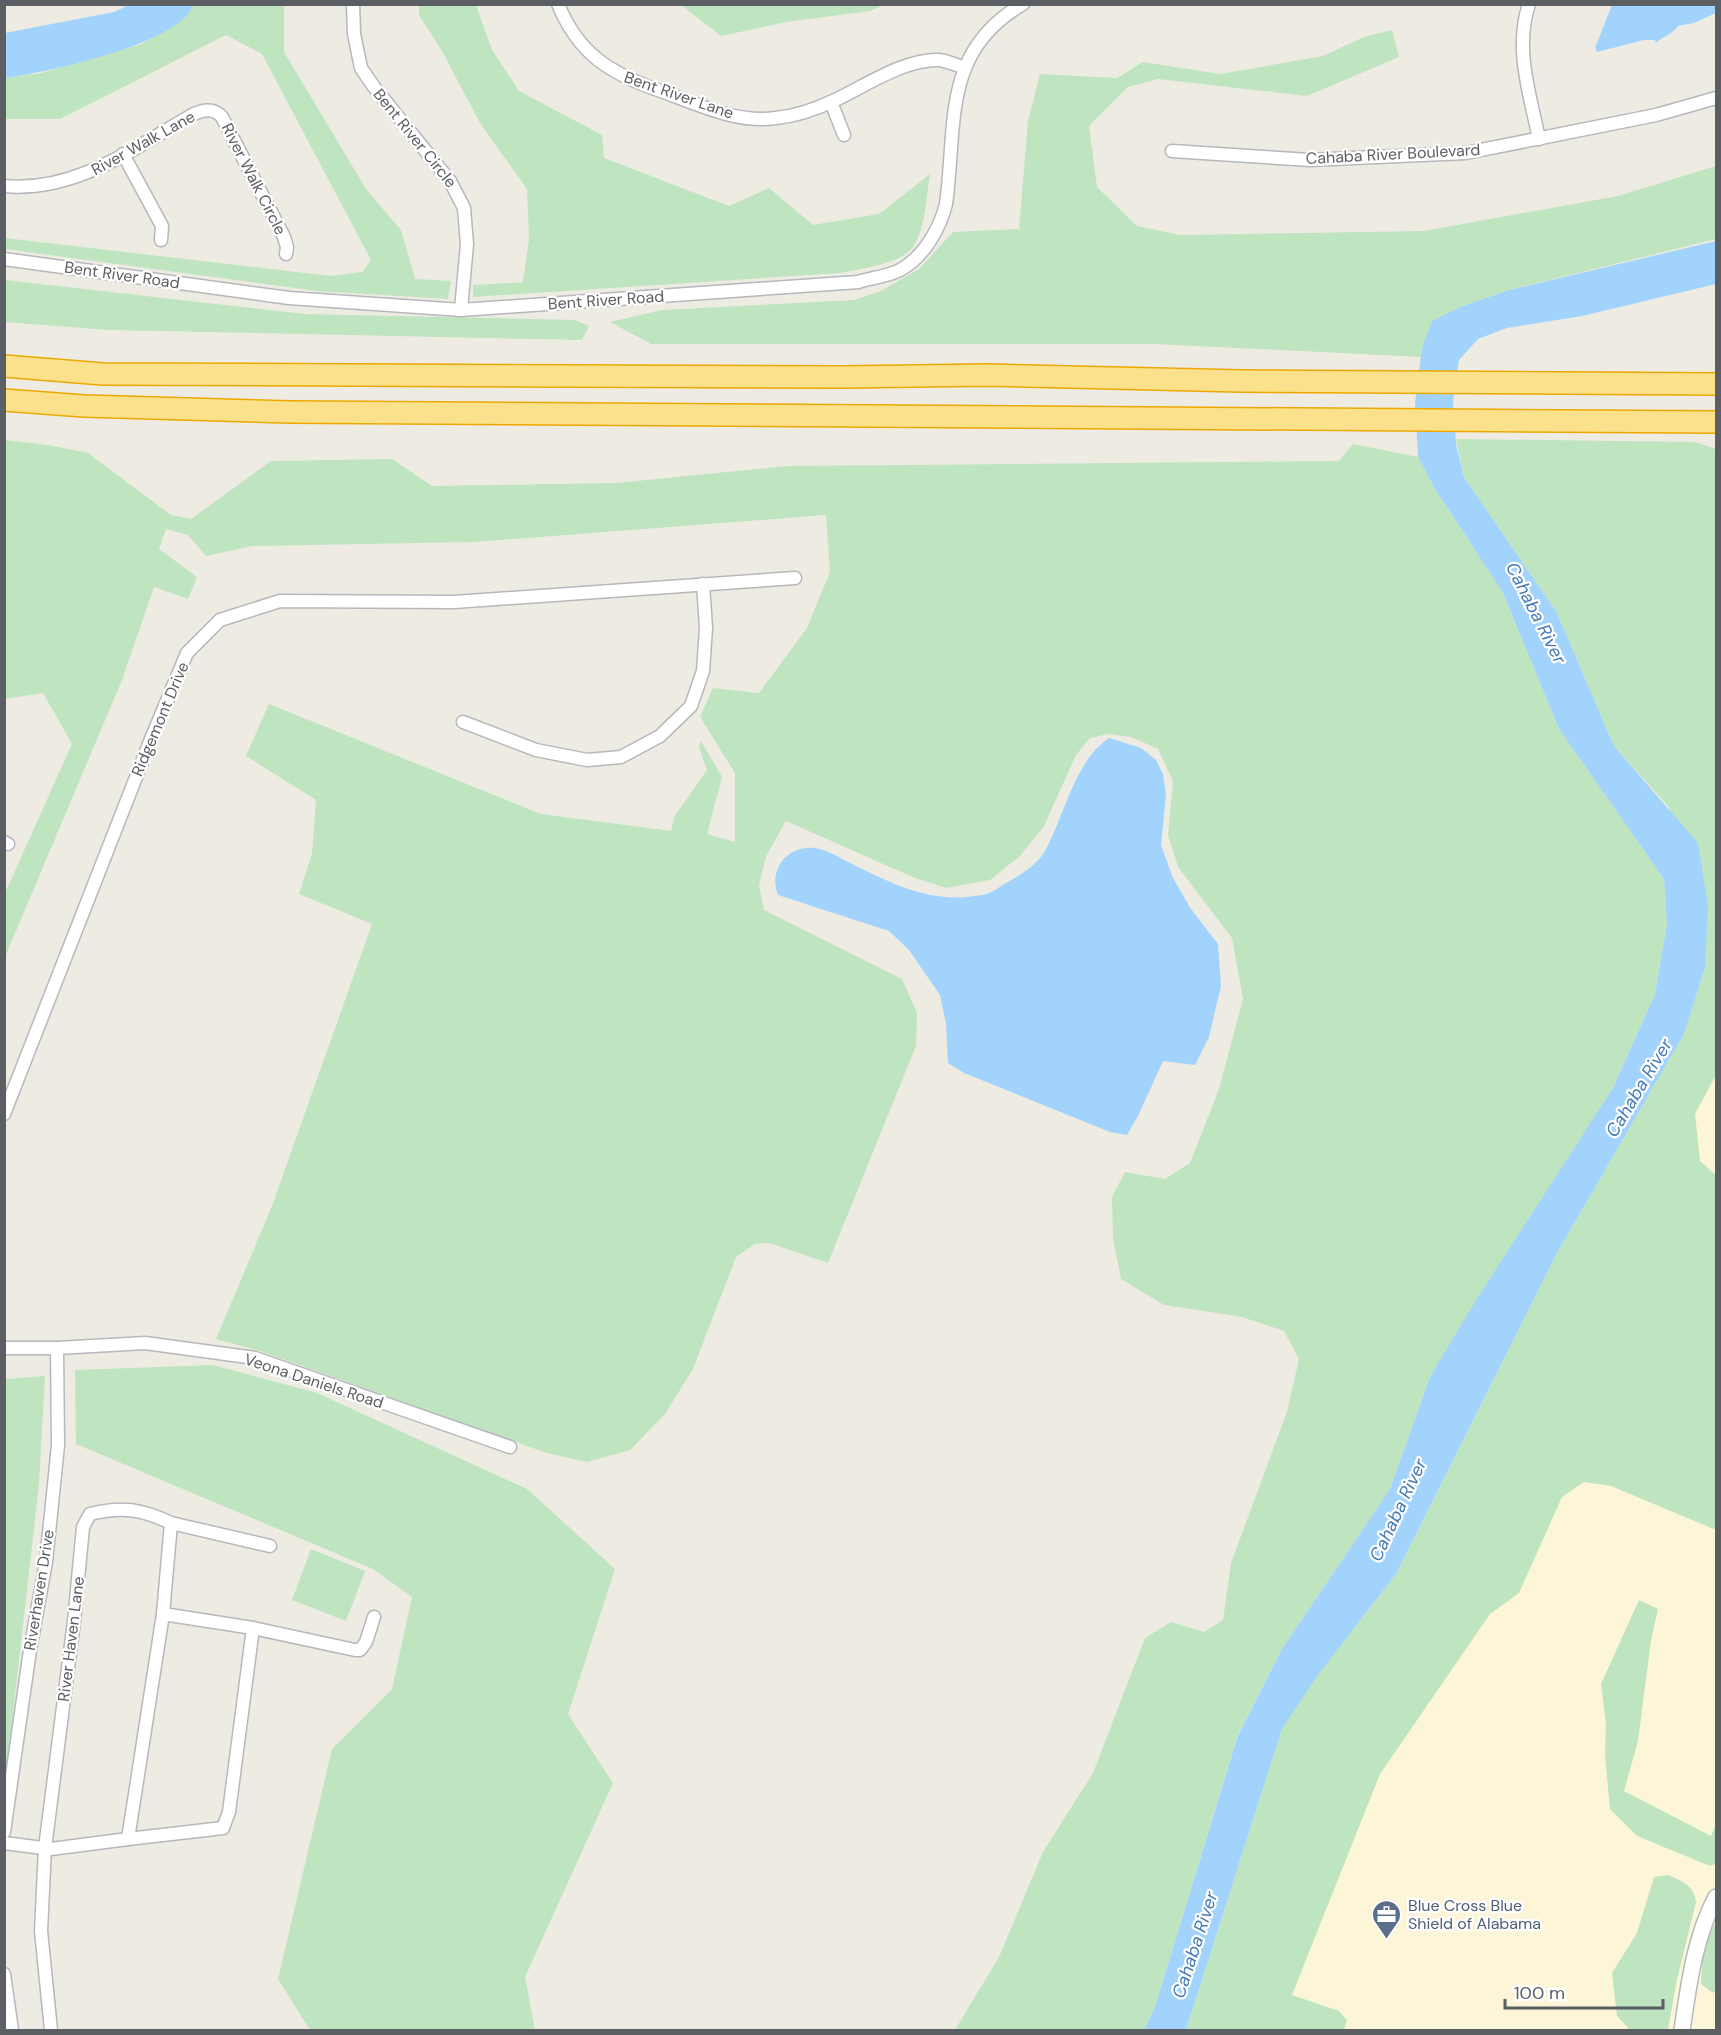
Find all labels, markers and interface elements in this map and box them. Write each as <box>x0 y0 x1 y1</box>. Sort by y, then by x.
street label: Bent River Lane <box>621 66 737 124</box>
street label: Bent River Circle <box>369 84 461 192</box>
street label: River Walk Lane <box>87 106 199 180</box>
street label: River Walk Circle <box>217 120 291 238</box>
street label: Cahaba River Boulevard <box>1305 139 1481 169</box>
street label: Bent River Road <box>63 257 181 293</box>
street label: Bent River Road <box>547 285 665 315</box>
water label: Cahaba River <box>1500 558 1572 669</box>
street label: Ridgemont Drive <box>126 659 194 779</box>
water label: Cahaba River <box>1600 1033 1678 1142</box>
street label: Veona Daniels Road <box>242 1349 386 1413</box>
water label: Cahaba River <box>1364 1454 1433 1565</box>
street label: Riverhaven Drive <box>19 1528 59 1652</box>
street label: River Haven Lane <box>53 1575 89 1703</box>
water label: Cahaba River <box>1166 1887 1224 2001</box>
place label: Blue Cross Blue Shield of Alabama <box>1408 1895 1541 1934</box>
office icon: Blue Cross Blue Shield of Alabama <box>1371 1898 1403 1940</box>
scale bar <box>1505 1972 1662 2010</box>
text: 100 m <box>1514 1981 1565 2005</box>

